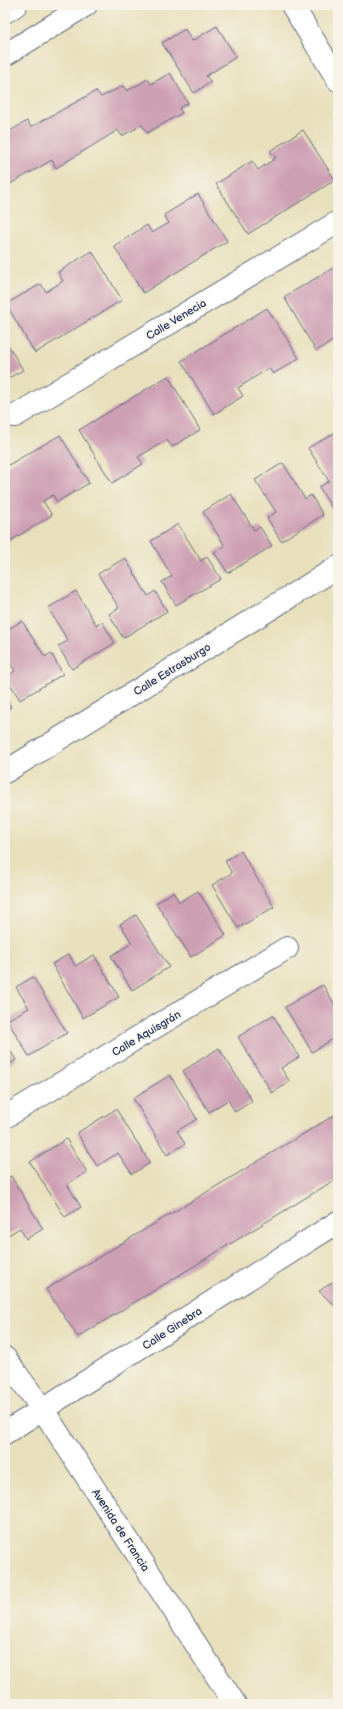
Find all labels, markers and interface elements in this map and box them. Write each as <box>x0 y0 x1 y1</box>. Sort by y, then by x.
street label: Calle Venecia <box>144 296 209 342</box>
street label: Calle Estrasburgo <box>131 640 213 698</box>
street label: Calle Aquisgrán <box>109 1008 183 1059</box>
street label: Calle Ginebra <box>140 1304 204 1352</box>
street label: Avenida de Francia <box>89 1487 152 1574</box>

